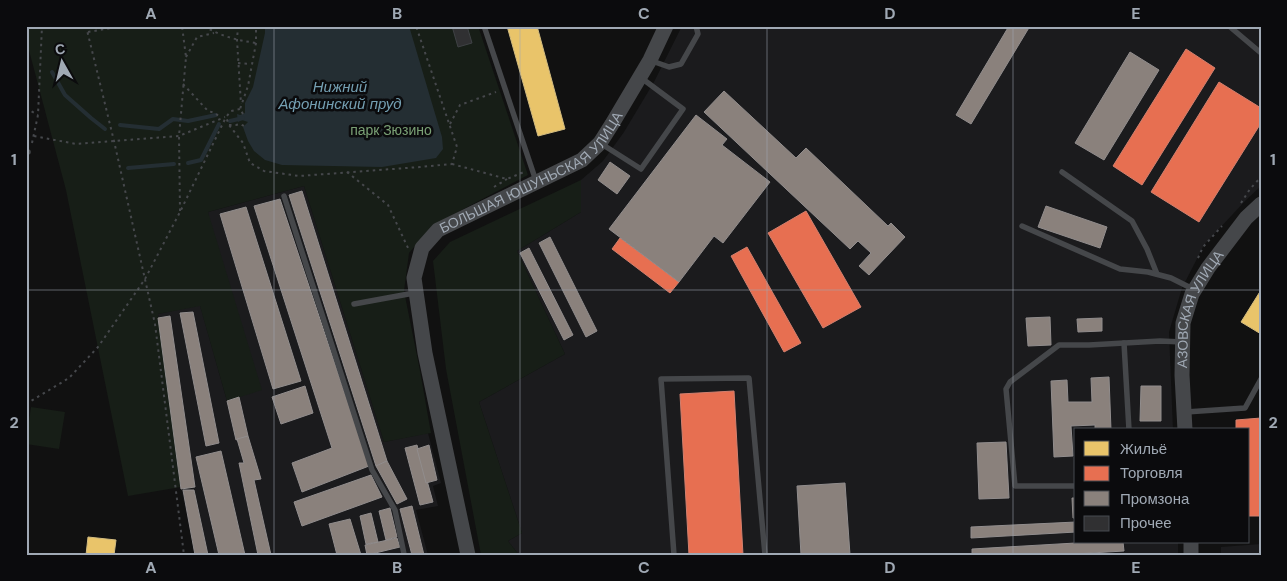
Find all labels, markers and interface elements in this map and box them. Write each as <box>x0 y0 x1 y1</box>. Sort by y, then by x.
text: A <box>145 3 157 24</box>
text: B <box>392 3 402 24</box>
text: C <box>638 3 650 24</box>
text: D <box>884 3 896 24</box>
text: E <box>1131 3 1141 24</box>
north arrow <box>38 38 88 88</box>
text: С <box>54 40 66 59</box>
water label: Нижний Афонинский пруд <box>277 77 402 114</box>
street label: БОЛЬШАЯ ЮШУНЬСКАЯ УЛИЦА <box>436 108 627 237</box>
park label: парк Зюзино <box>350 121 432 139</box>
text: 1 <box>11 149 17 170</box>
text: 1 <box>1270 149 1276 170</box>
street label: АЗОВСКАЯ УЛИЦА <box>1173 246 1228 368</box>
text: 2 <box>9 412 19 433</box>
text: 2 <box>1268 412 1278 433</box>
legend <box>1074 428 1250 544</box>
text: Жильё <box>1120 439 1167 459</box>
text: Торговля <box>1120 463 1183 483</box>
text: Промзона <box>1120 489 1190 509</box>
text: Прочее <box>1120 513 1172 533</box>
text: A <box>145 557 157 578</box>
text: B <box>392 557 402 578</box>
text: C <box>638 557 650 578</box>
text: D <box>884 557 896 578</box>
text: E <box>1131 557 1141 578</box>

